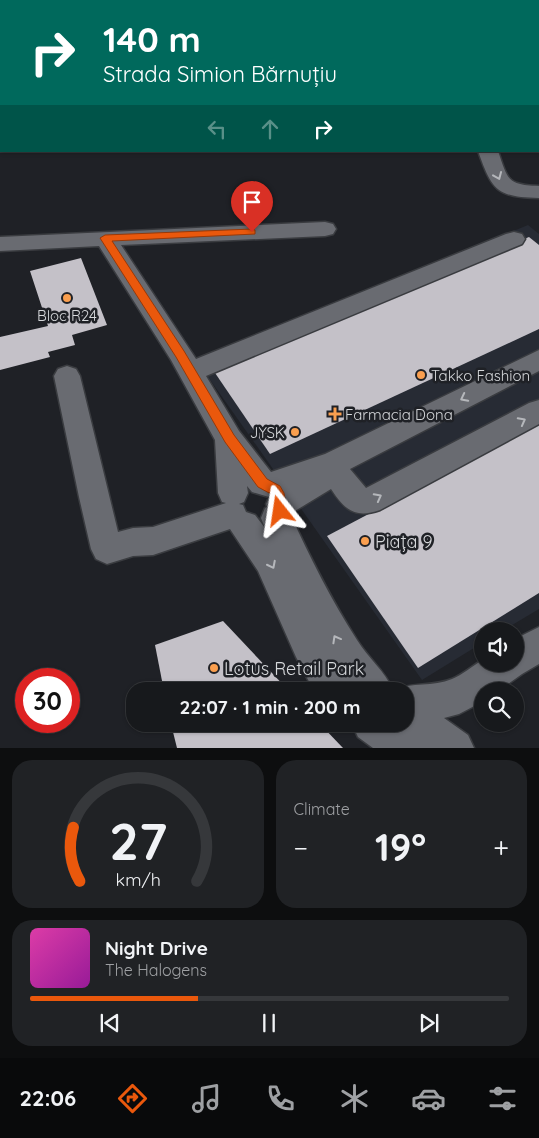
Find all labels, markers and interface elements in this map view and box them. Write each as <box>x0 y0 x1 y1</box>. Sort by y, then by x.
text: 140 m <box>103 17 201 61</box>
icon: right <box>20 20 85 85</box>
text: Strada Simion Bărnuțiu <box>103 60 337 88</box>
icon: left <box>203 115 231 143</box>
icon: ahead <box>256 115 284 143</box>
icon: right <box>309 115 337 143</box>
one-way arrow <box>492 171 502 180</box>
pin <box>231 181 273 232</box>
icon: arrive <box>238 188 266 216</box>
marker: Bloc R24 <box>61 292 73 304</box>
place label: Bloc R24 <box>37 306 97 325</box>
place label: Takko Fashion <box>431 366 530 385</box>
marker: Takko Fashion <box>415 369 427 381</box>
one-way arrow <box>460 392 469 402</box>
place label: Farmacia Dona <box>345 405 453 424</box>
marker: Farmacia Dona <box>329 408 341 420</box>
one-way arrow <box>516 417 525 427</box>
place label: JYSK <box>250 423 285 442</box>
marker: JYSK <box>289 426 301 438</box>
position arrow <box>253 484 305 536</box>
one-way arrow <box>373 493 382 503</box>
place label: Piața 9 <box>375 530 432 553</box>
marker: Piața 9 <box>359 535 371 547</box>
one-way arrow <box>266 560 276 569</box>
map controls <box>474 622 524 732</box>
button: sound <box>474 622 524 672</box>
one-way arrow <box>332 635 342 644</box>
place label: Lotus Retail Park <box>224 657 364 680</box>
marker: Lotus Retail Park <box>208 662 220 674</box>
speed limit sign: 30 <box>15 668 80 733</box>
button: search <box>474 682 524 732</box>
text: 22:07 · 1 min · 200 m <box>180 695 360 719</box>
text: Climate <box>294 799 350 819</box>
text: 27 <box>109 808 167 873</box>
text: 19° <box>375 823 426 871</box>
text: − <box>294 830 308 865</box>
text: + <box>493 830 509 865</box>
text: km/h <box>115 868 160 890</box>
text: Night Drive <box>105 936 208 960</box>
text: The Halogens <box>105 960 207 980</box>
icon: previous <box>96 1009 124 1037</box>
icon: pause <box>255 1009 283 1037</box>
icon: next <box>415 1009 443 1037</box>
icon: directions <box>115 1081 150 1116</box>
icon: music <box>189 1081 224 1116</box>
icon: phone <box>263 1081 298 1116</box>
icon: climate <box>337 1081 372 1116</box>
icon: car <box>411 1081 446 1116</box>
icon: filters <box>485 1081 520 1116</box>
text: 22:06 <box>19 1084 76 1112</box>

